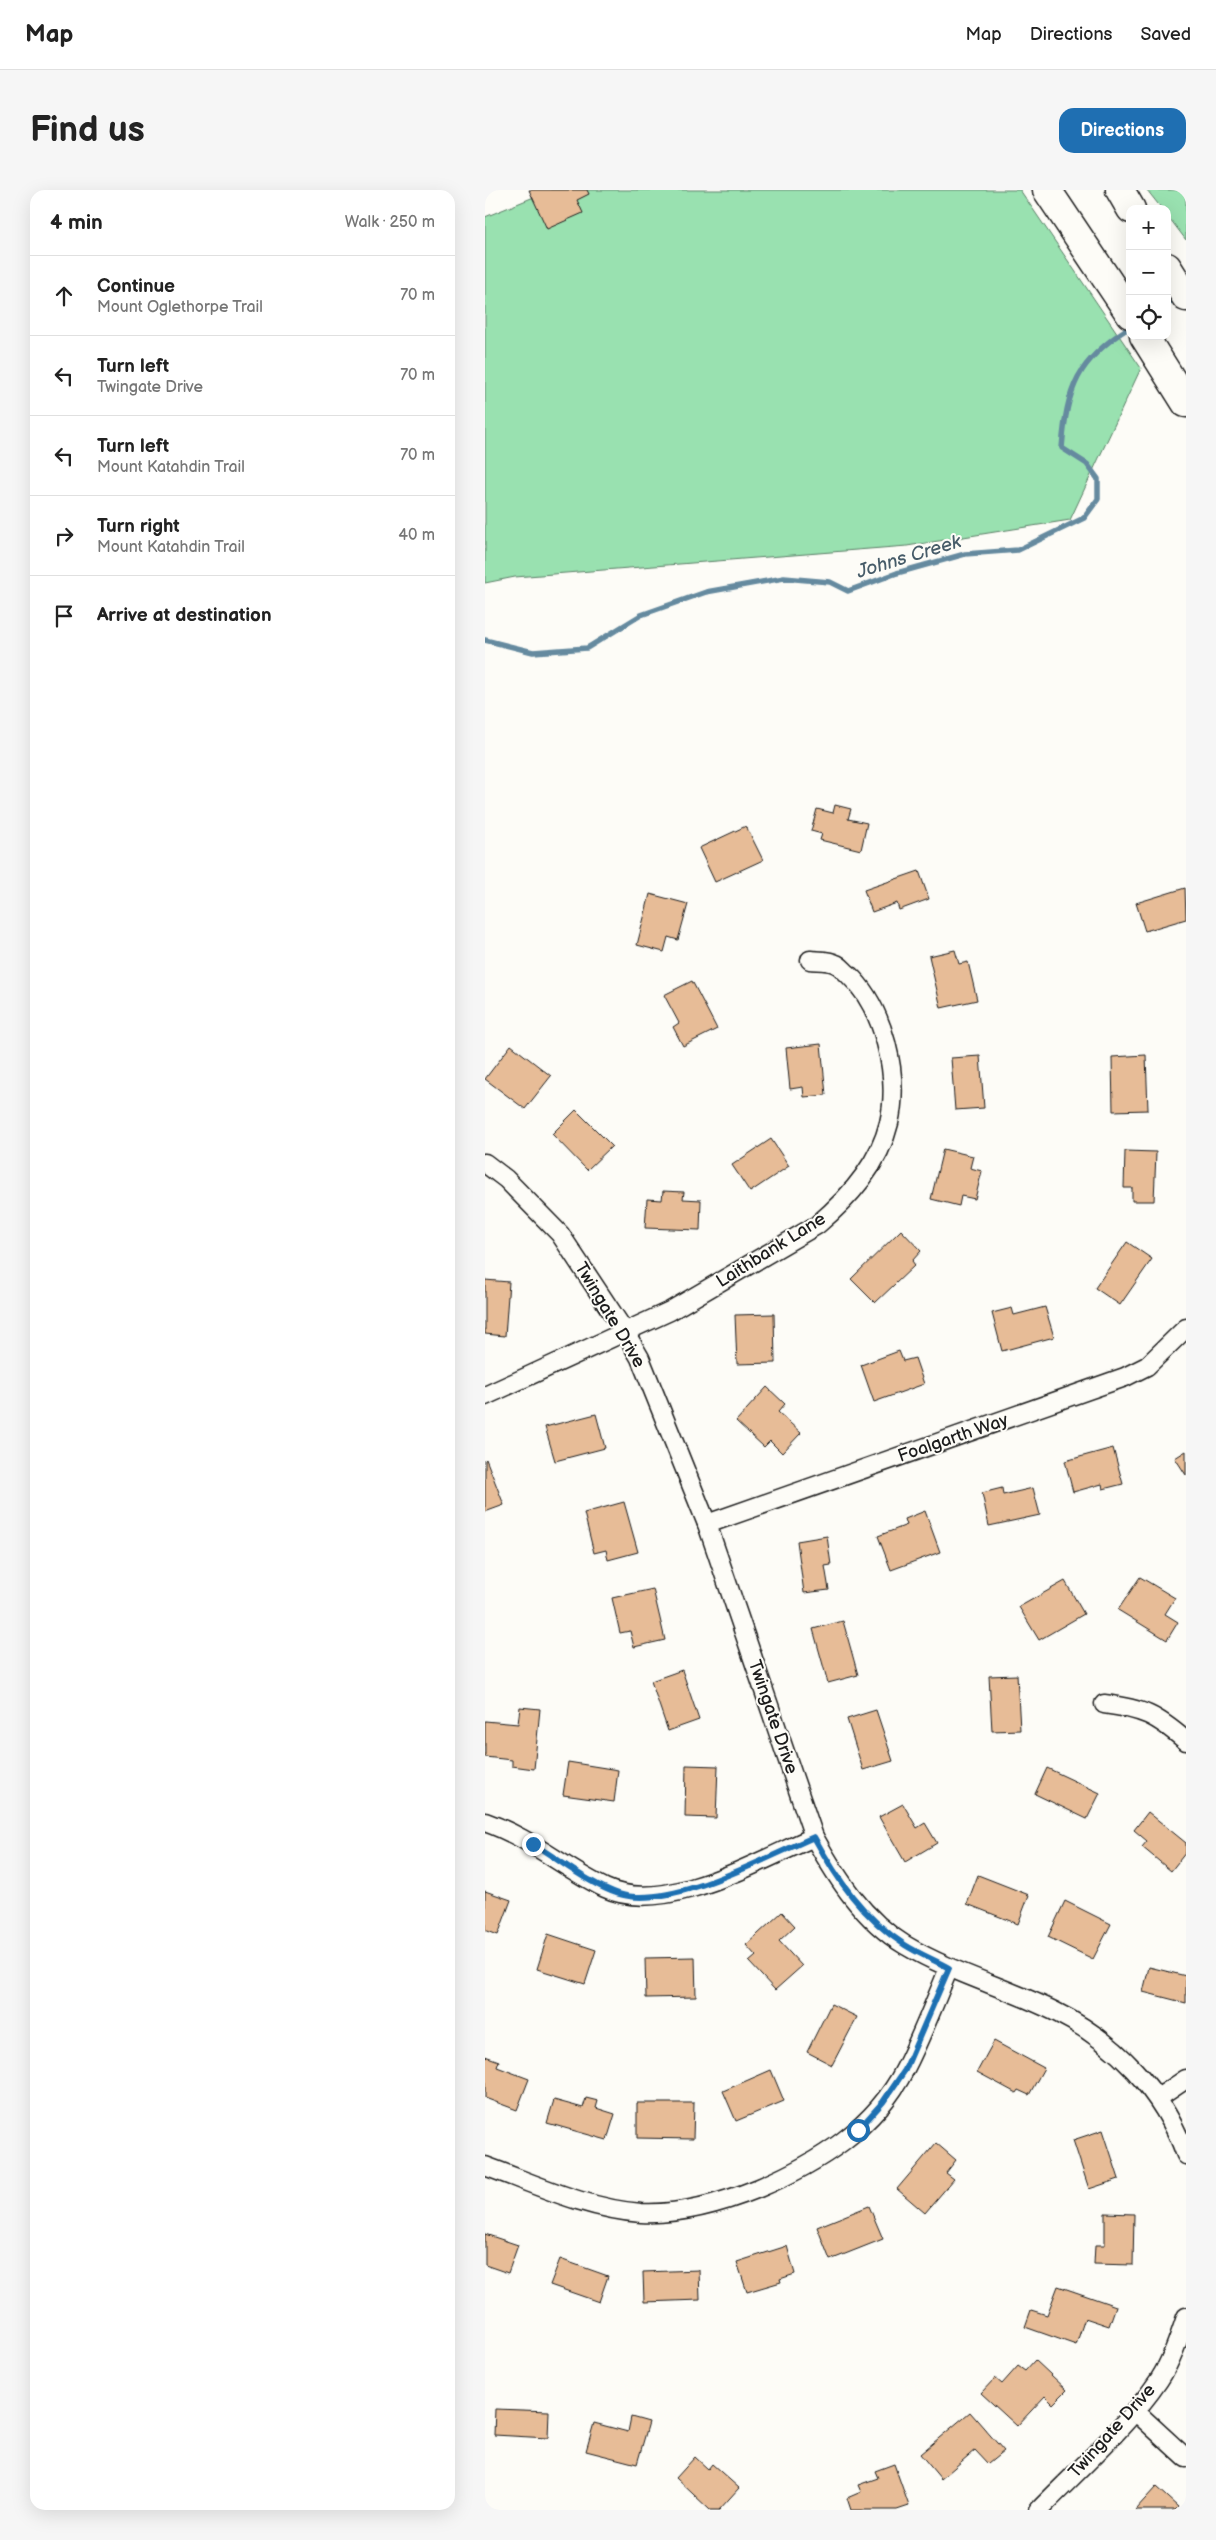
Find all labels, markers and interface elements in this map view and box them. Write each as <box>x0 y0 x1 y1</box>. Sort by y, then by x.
text: Map <box>25 20 73 49</box>
text: Map <box>966 24 1002 45</box>
text: Directions <box>1030 24 1112 45</box>
text: Saved <box>1140 24 1191 45</box>
button: Directions <box>1059 108 1186 153</box>
text: Find us <box>30 109 145 152</box>
map controls <box>1126 205 1171 340</box>
button: + <box>1126 205 1171 250</box>
text: 4 min <box>50 210 103 235</box>
text: Walk · 250 m <box>345 213 435 232</box>
button: − <box>1126 250 1171 295</box>
text: Continue <box>97 275 175 298</box>
icon: ahead <box>50 282 78 310</box>
text: 70 m <box>400 286 435 305</box>
button: locate <box>1126 295 1171 340</box>
text: Mount Oglethorpe Trail <box>97 298 263 317</box>
text: Turn left <box>97 355 169 378</box>
icon: left <box>50 362 78 390</box>
text: 70 m <box>400 366 435 385</box>
text: Twingate Drive <box>97 378 203 397</box>
text: Turn left <box>97 435 169 458</box>
icon: left <box>50 442 78 470</box>
text: 70 m <box>400 446 435 465</box>
text: Mount Katahdin Trail <box>97 458 245 477</box>
text: Turn right <box>97 515 180 538</box>
icon: right <box>50 522 78 550</box>
text: 40 m <box>398 526 435 545</box>
water label: Johns Creek <box>853 530 965 584</box>
text: Mount Katahdin Trail <box>97 538 245 557</box>
icon: arrive <box>50 602 78 630</box>
text: Arrive at destination <box>97 604 272 627</box>
street label: Laithbank Lane <box>712 1208 830 1292</box>
street label: Twingate Drive <box>570 1259 650 1372</box>
street label: Foalgarth Way <box>895 1409 1012 1467</box>
street label: Twingate Drive <box>744 1657 802 1777</box>
route end <box>522 1833 545 1856</box>
route start <box>847 2119 870 2142</box>
street label: Twingate Drive <box>1064 2379 1160 2482</box>

